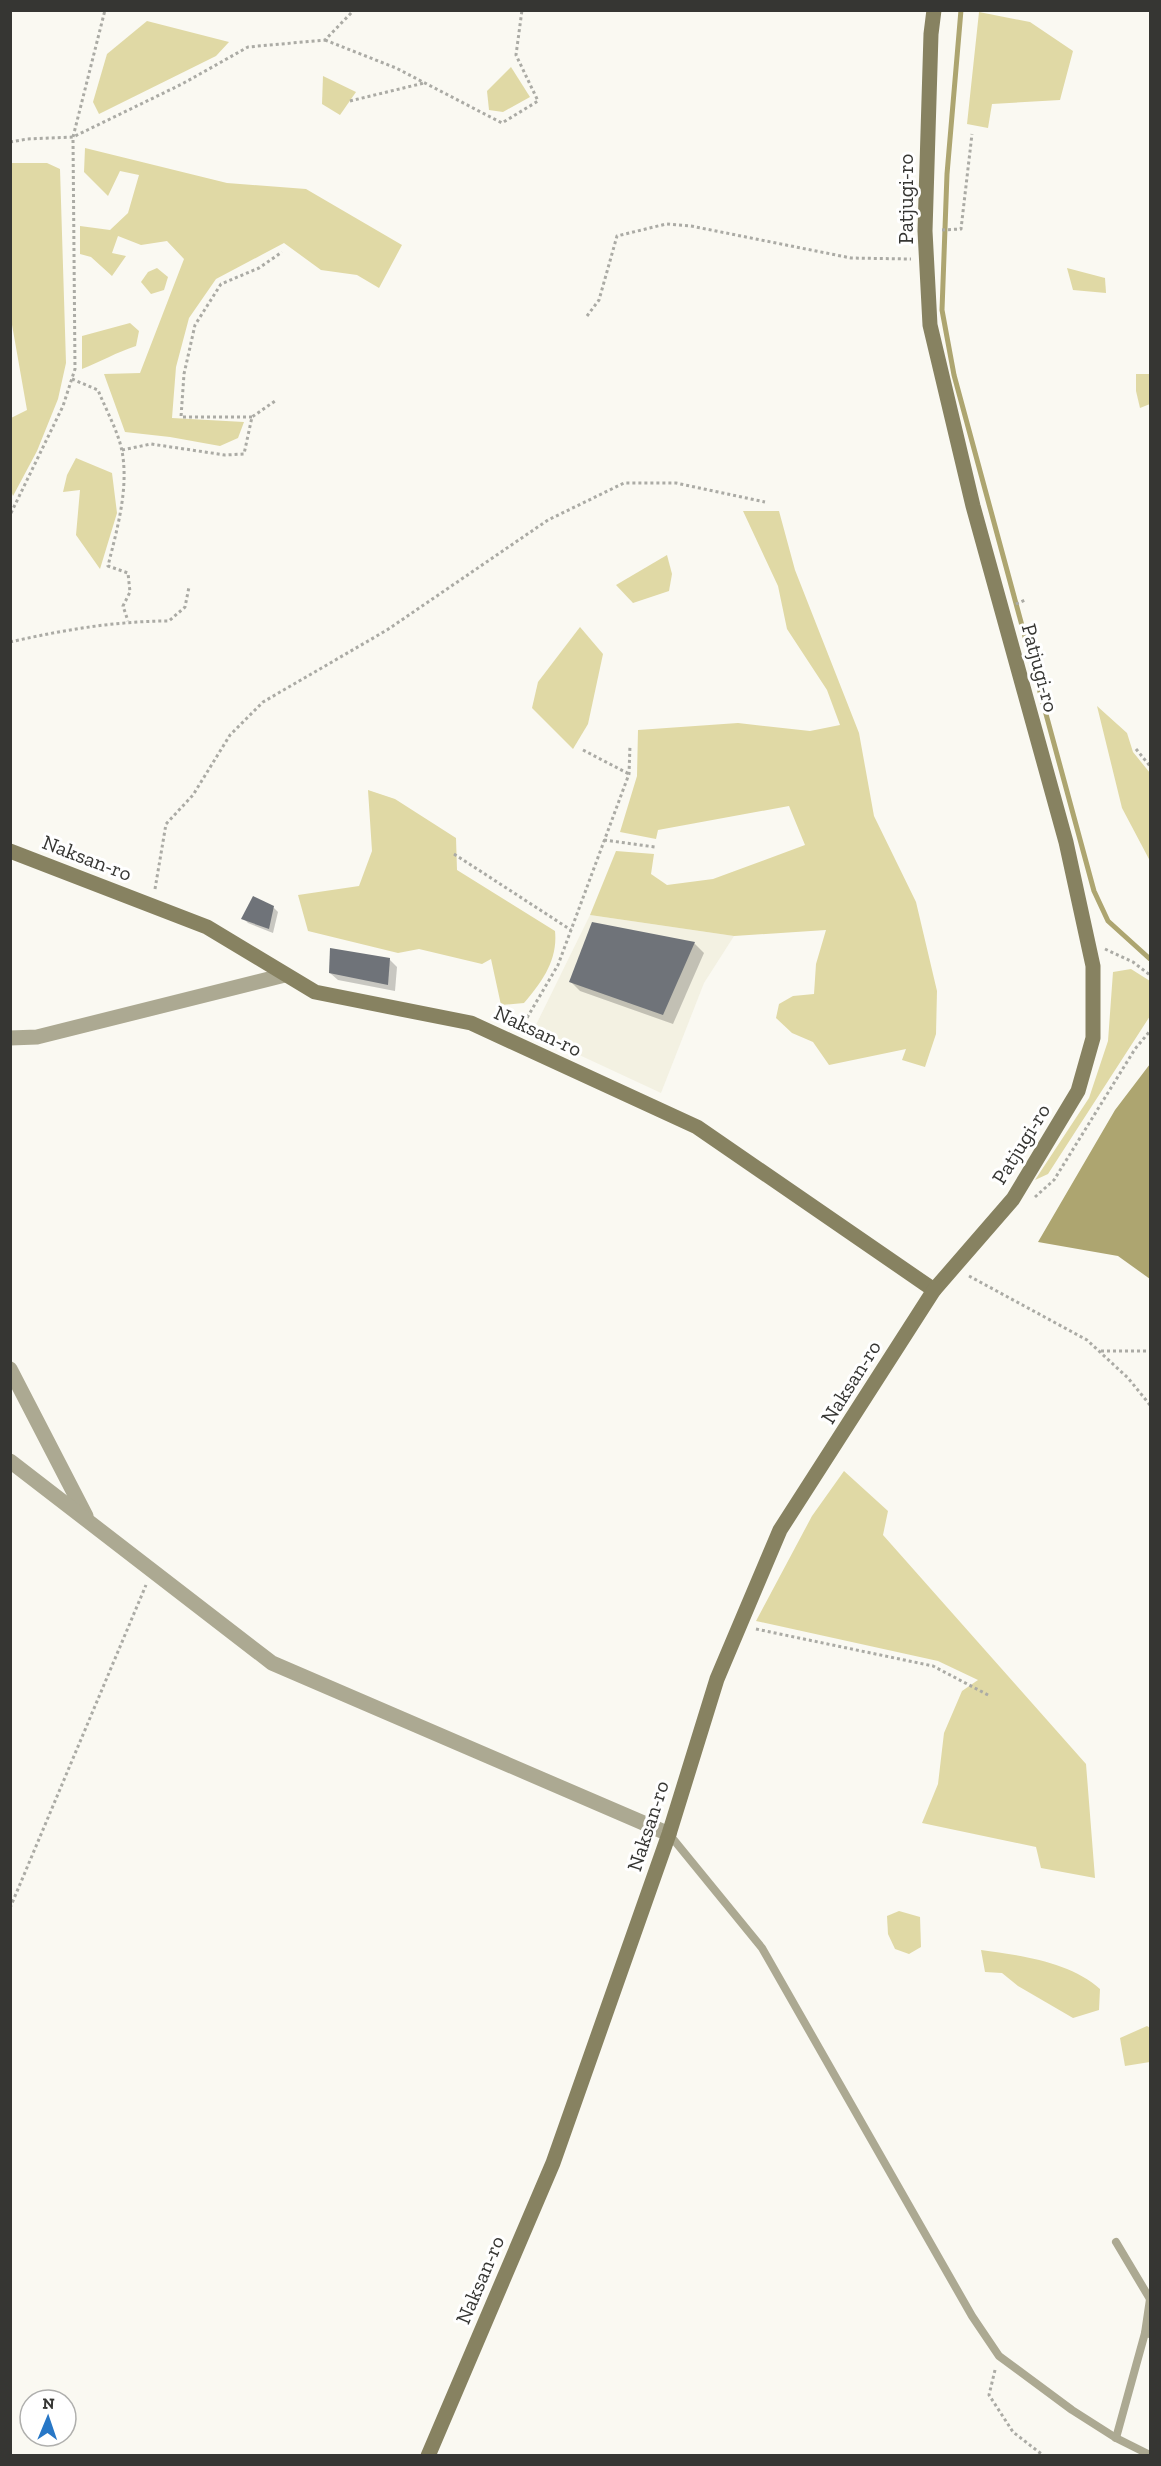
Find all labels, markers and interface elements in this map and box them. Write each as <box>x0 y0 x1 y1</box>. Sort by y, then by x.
street label: Patjugi-ro <box>893 154 919 244</box>
street label: Patjugi-ro <box>1016 621 1064 715</box>
street label: Naksan-ro <box>39 829 135 886</box>
street label: Naksan-ro <box>490 999 586 1062</box>
street label: Patjugi-ro <box>986 1099 1056 1189</box>
street label: Naksan-ro <box>815 1335 886 1428</box>
street label: Naksan-ro <box>621 1777 674 1874</box>
street label: Naksan-ro <box>450 2232 509 2328</box>
north arrow <box>18 2388 78 2448</box>
text: N <box>42 2394 55 2413</box>

